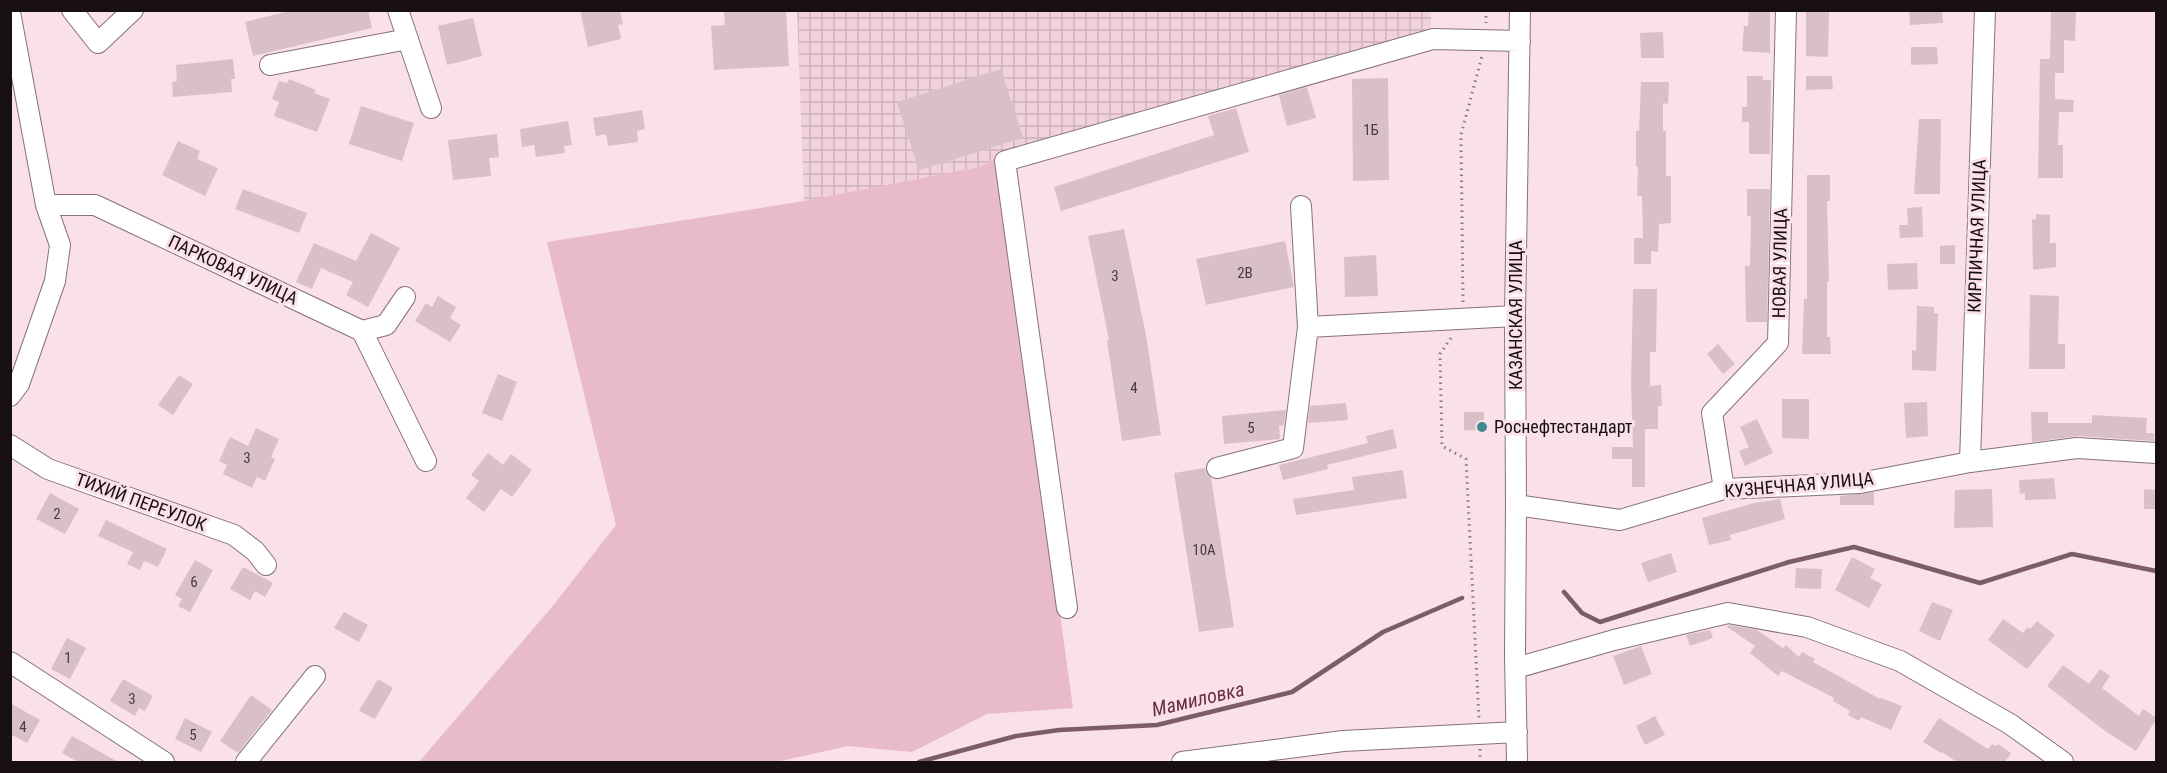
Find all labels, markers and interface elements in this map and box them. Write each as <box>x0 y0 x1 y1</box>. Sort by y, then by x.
house number: 1Б <box>1363 121 1379 139</box>
street label: КИРПИЧНАЯ УЛИЦА <box>1963 158 1990 313</box>
street label: НОВАЯ УЛИЦА <box>1768 207 1791 318</box>
street label: ПАРКОВАЯ УЛИЦА <box>165 230 302 309</box>
street label: КАЗАНСКАЯ УЛИЦА <box>1505 239 1526 390</box>
house number: 2В <box>1237 264 1253 282</box>
house number: 3 <box>1111 267 1119 285</box>
house number: 4 <box>1130 379 1138 397</box>
place label: Роснефтестандарт <box>1494 416 1633 437</box>
house number: 5 <box>1247 419 1255 437</box>
marker: Роснефтестандарт <box>1475 420 1489 434</box>
house number: 3 <box>243 449 251 467</box>
street label: КУЗНЕЧНАЯ УЛИЦА <box>1723 467 1875 501</box>
street label: ТИХИЙ ПЕРЕУЛОК <box>73 468 209 535</box>
house number: 2 <box>53 505 61 523</box>
house number: 10А <box>1192 541 1216 559</box>
house number: 6 <box>190 573 198 591</box>
house number: 1 <box>64 649 72 667</box>
water label: Мамиловка <box>1149 677 1247 721</box>
house number: 3 <box>128 690 136 708</box>
house number: 4 <box>19 718 27 736</box>
house number: 5 <box>189 726 197 744</box>

